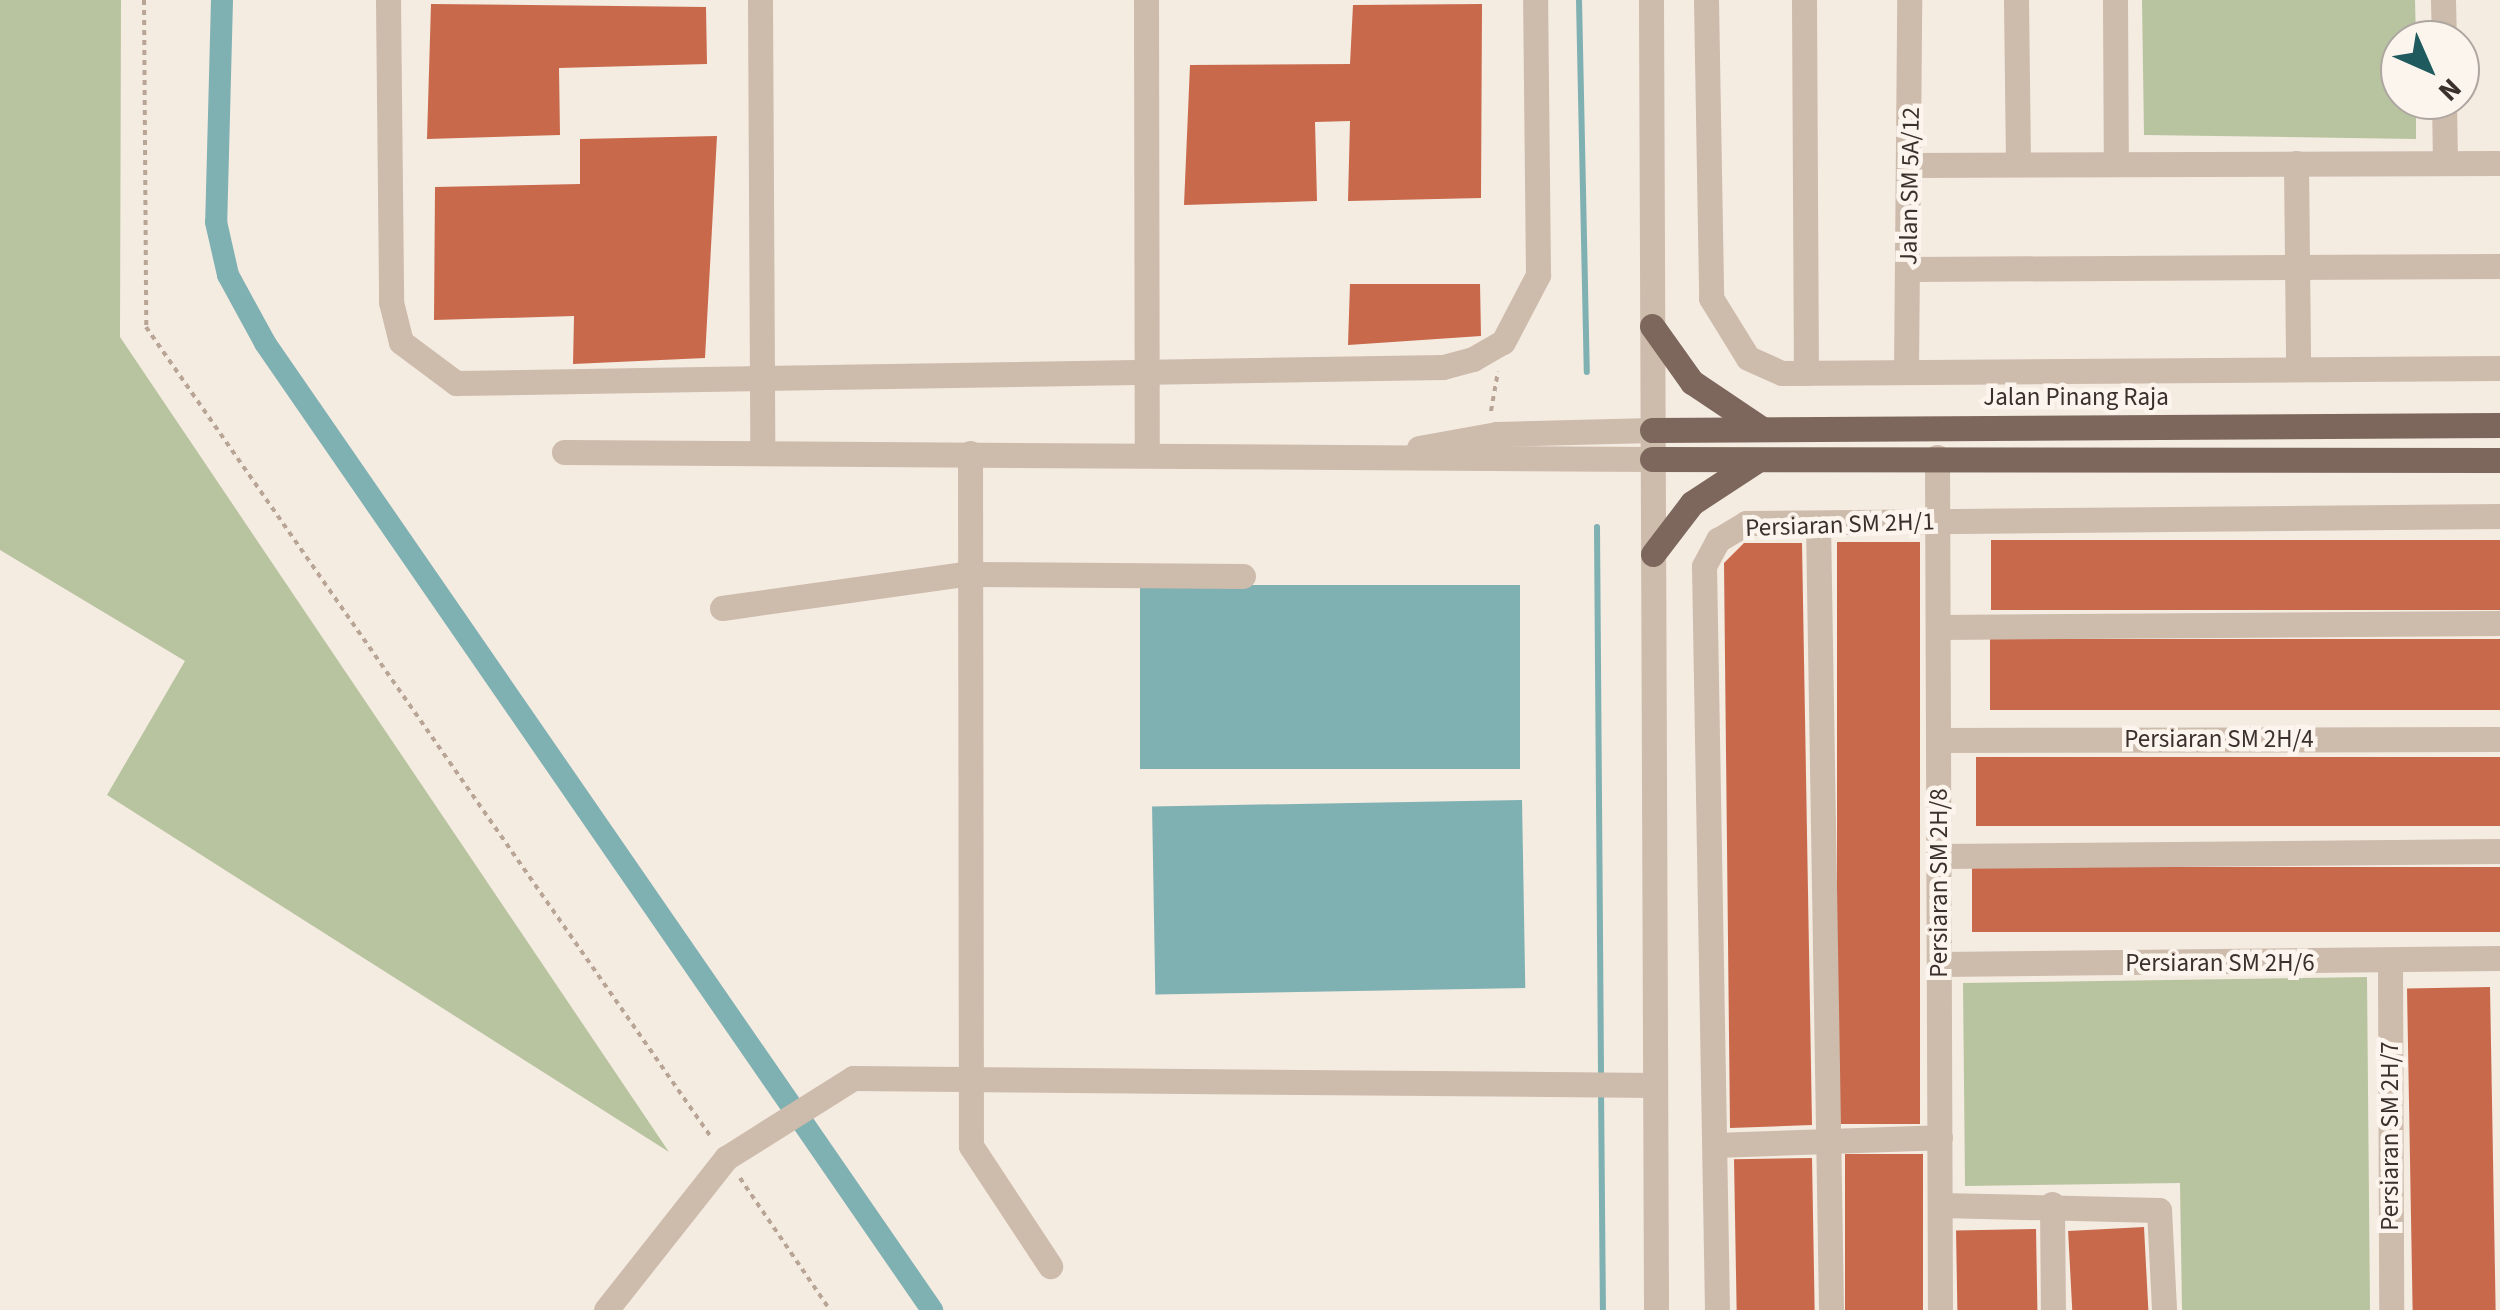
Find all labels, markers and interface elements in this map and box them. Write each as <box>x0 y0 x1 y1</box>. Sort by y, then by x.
north arrow <box>2380 20 2480 120</box>
text: N <box>2429 69 2471 111</box>
street label: Jalan SM 5A/12 <box>1894 107 1926 265</box>
street label: Jalan Pinang Raja <box>1983 382 2169 412</box>
street label: Persiaran SM 2H/1 <box>1745 507 1935 543</box>
street label: Persiaran SM 2H/4 <box>2124 724 2314 754</box>
street label: Persiaran SM 2H/8 <box>1924 788 1954 978</box>
street label: Persiaran SM 2H/6 <box>2125 948 2315 978</box>
street label: Persiaran SM 2H/7 <box>2375 1041 2405 1231</box>

